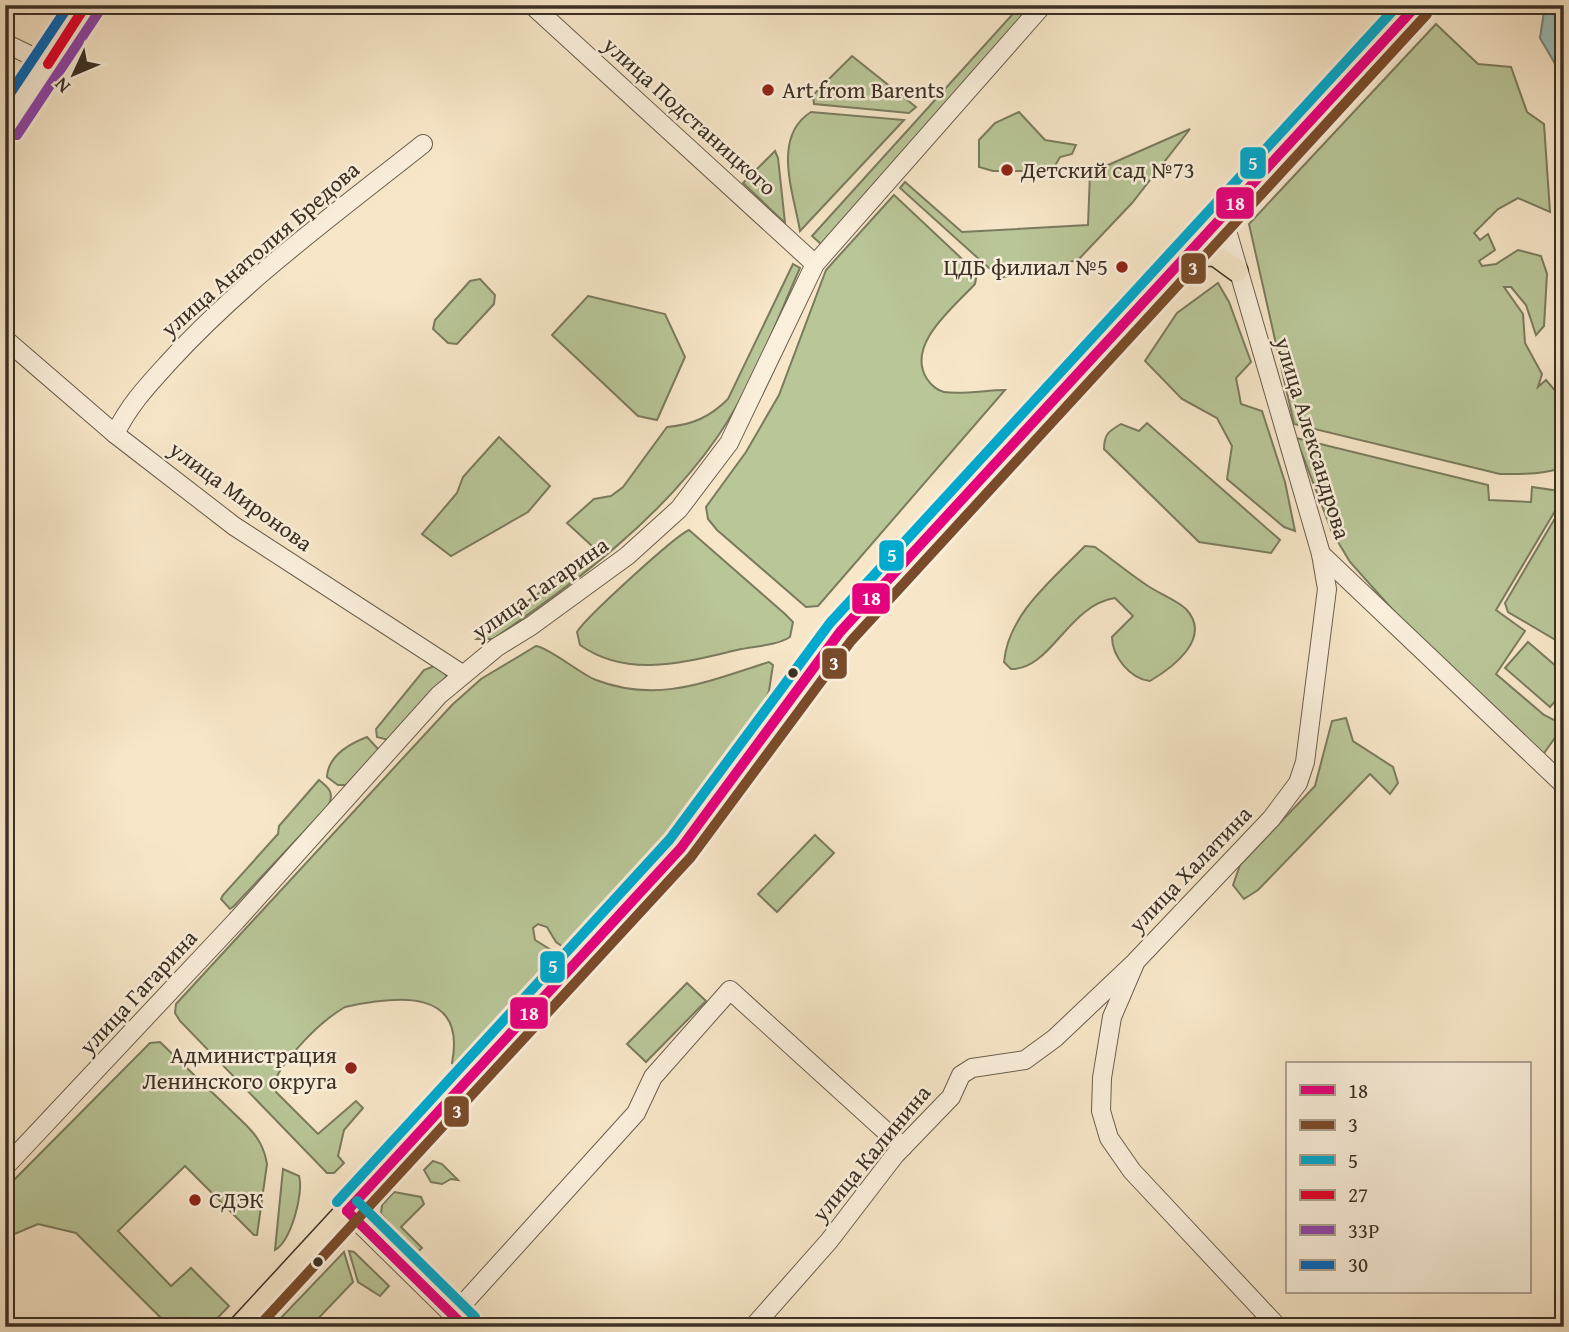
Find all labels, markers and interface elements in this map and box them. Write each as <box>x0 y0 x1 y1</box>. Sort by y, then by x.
street label: улица Подстаницкого <box>595 28 785 203</box>
north arrow <box>38 38 108 108</box>
text: N <box>47 71 76 100</box>
place label: Art from Barents <box>782 73 945 106</box>
marker: Art from Barents <box>760 82 776 98</box>
line badge: 5 <box>1239 146 1267 180</box>
text: 5 <box>1248 149 1258 177</box>
street label: улица Анатолия Бредова <box>152 153 366 345</box>
place label: Детский сад №73 <box>1020 153 1195 186</box>
marker: Детский сад №73 <box>999 162 1015 178</box>
line badge: 18 <box>1215 186 1255 220</box>
text: 18 <box>1225 189 1245 217</box>
place label: ЦДБ филиал №5 <box>943 250 1108 283</box>
line badge: 3 <box>1180 252 1207 285</box>
text: 3 <box>1188 254 1198 282</box>
marker: ЦДБ филиал №5 <box>1114 259 1130 275</box>
street label: улица Александрова <box>1267 332 1360 543</box>
street label: улица Миронова <box>162 432 320 559</box>
street label: улица Гагарина <box>464 528 615 648</box>
line badge: 5 <box>878 539 905 572</box>
text: 5 <box>887 541 897 569</box>
line badge: 18 <box>851 582 891 615</box>
text: 18 <box>861 584 881 612</box>
line badge: 3 <box>821 647 848 680</box>
text: 3 <box>829 649 839 677</box>
unlabelled marker <box>786 666 800 680</box>
street label: улица Халатина <box>1120 798 1259 940</box>
street label: улица Гагарина <box>70 922 204 1062</box>
line badge: 5 <box>539 950 566 984</box>
text: 5 <box>548 952 558 980</box>
line badge: 18 <box>509 996 549 1030</box>
text: 18 <box>519 999 539 1027</box>
place label: Администрация Ленинского округа <box>142 1038 337 1097</box>
marker: Администрация Ленинского округа <box>343 1060 359 1076</box>
legend <box>1286 1062 1530 1294</box>
text: 18 <box>1348 1075 1368 1106</box>
street label: улица Калинина <box>803 1077 938 1229</box>
line badge: 3 <box>443 1095 470 1128</box>
text: 3 <box>452 1097 462 1125</box>
text: 3 <box>1348 1109 1358 1140</box>
text: 5 <box>1348 1145 1358 1176</box>
text: 27 <box>1348 1179 1368 1210</box>
place label: СДЭК <box>209 1183 263 1216</box>
marker: СДЭК <box>187 1192 203 1208</box>
text: 33Р <box>1348 1215 1380 1246</box>
text: 30 <box>1348 1249 1368 1280</box>
unlabelled marker <box>311 1255 325 1269</box>

